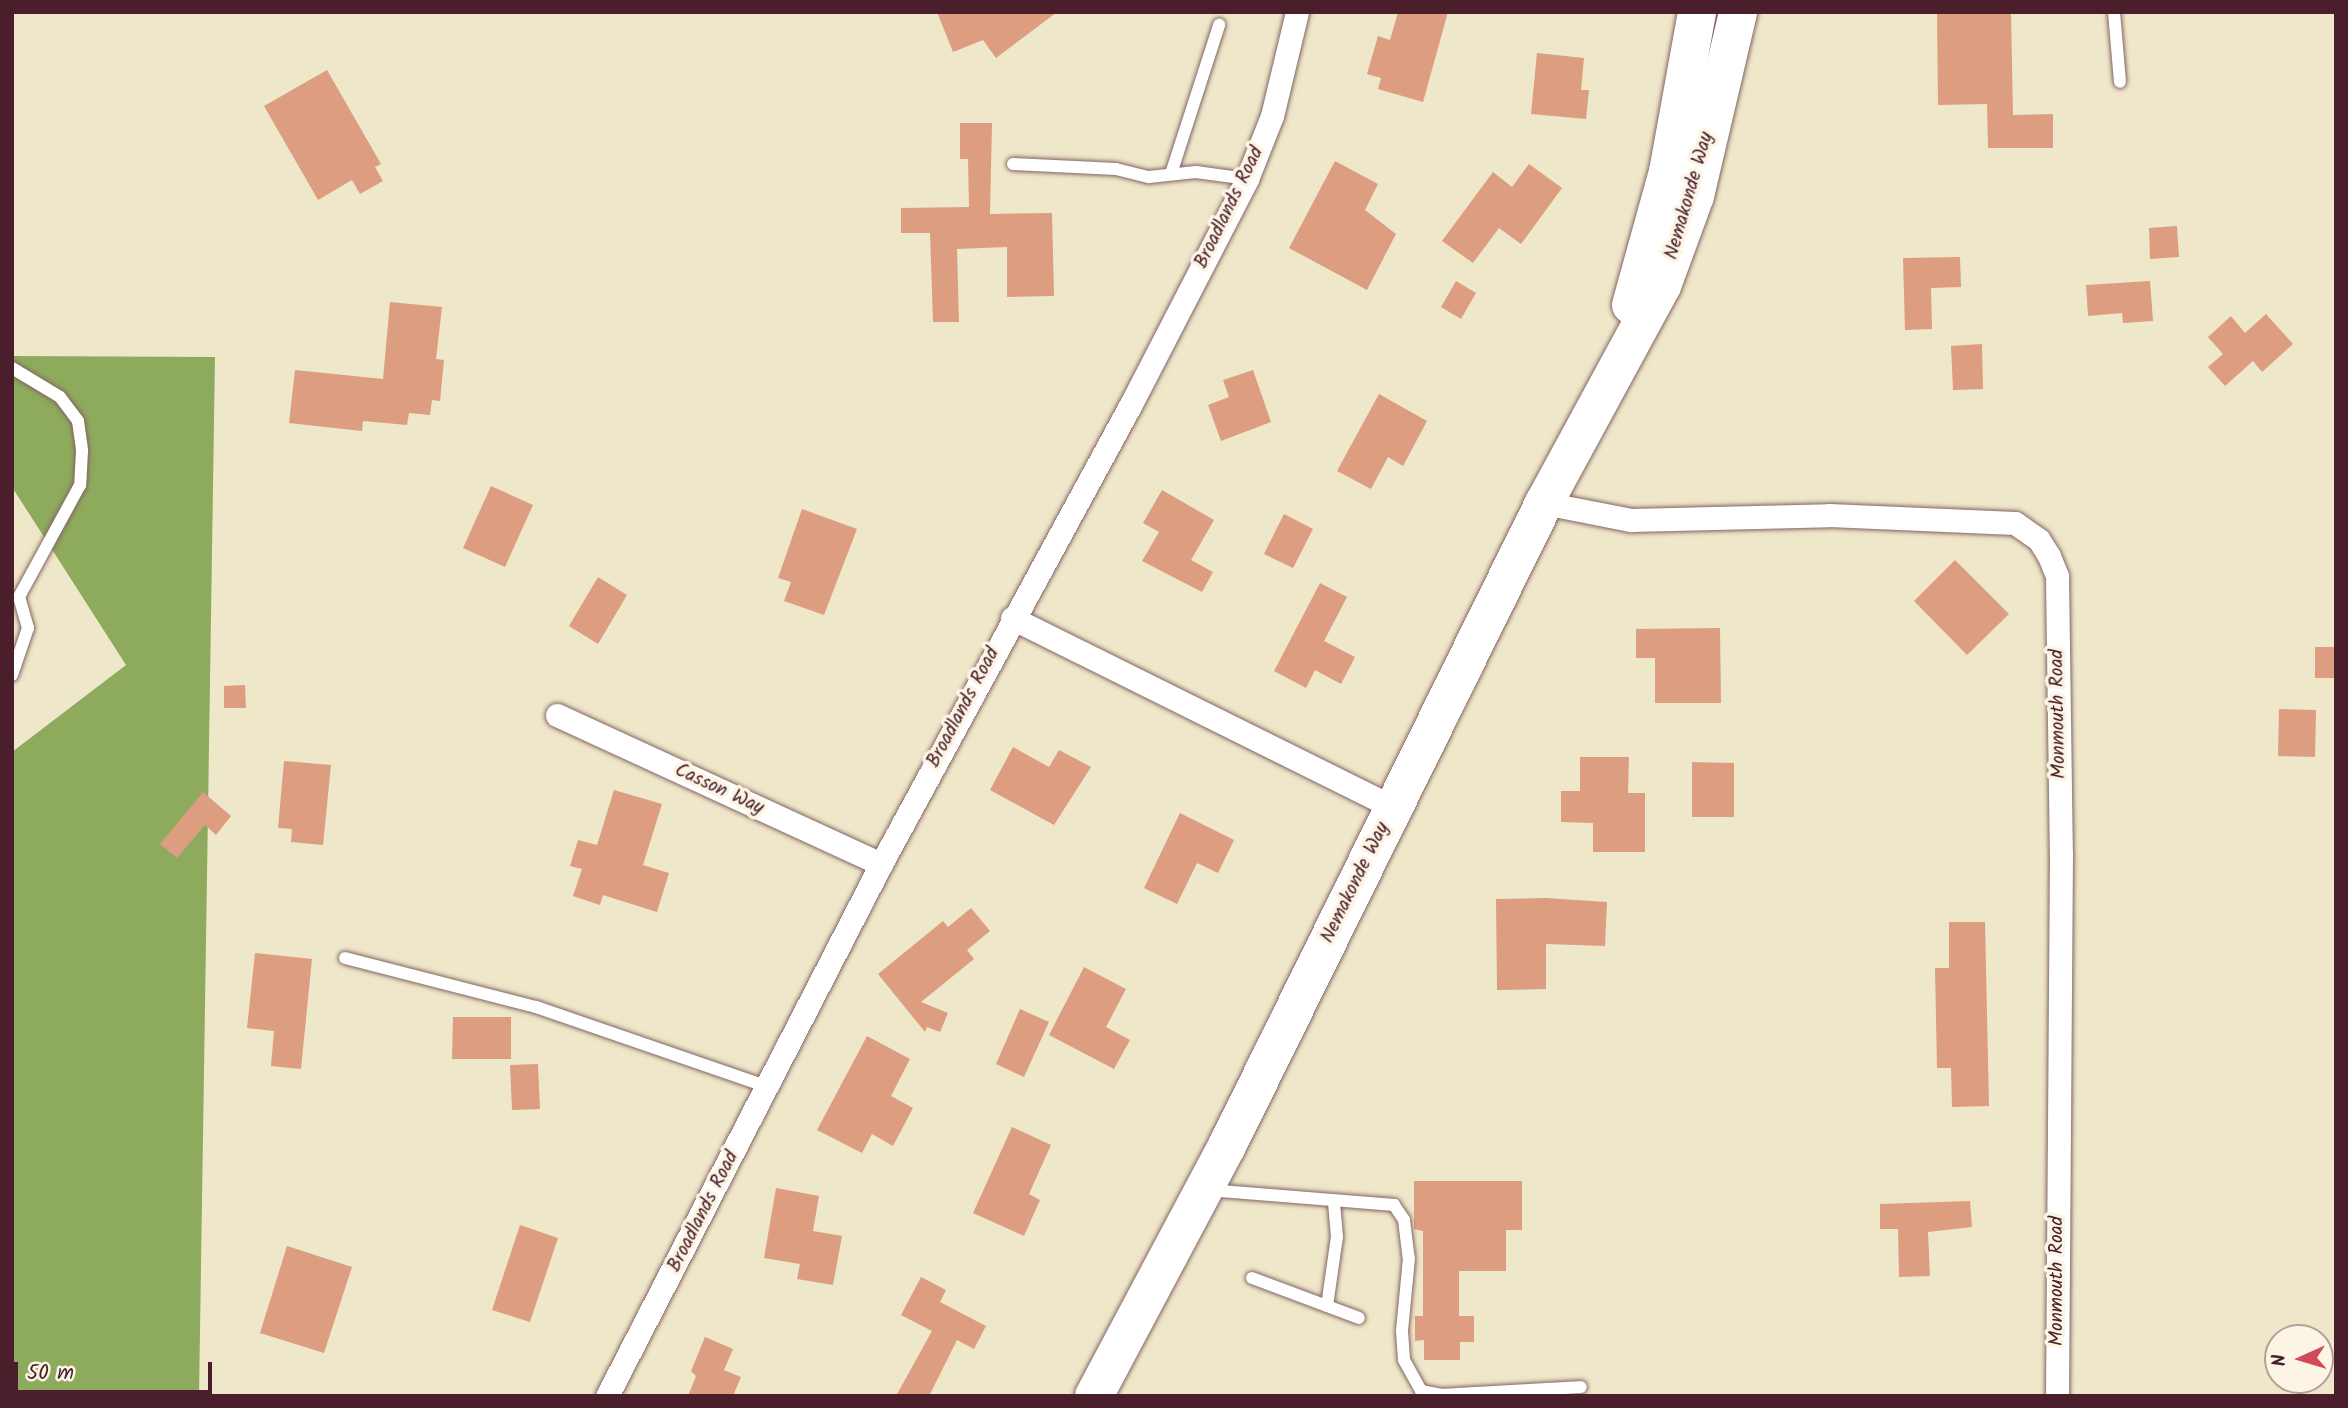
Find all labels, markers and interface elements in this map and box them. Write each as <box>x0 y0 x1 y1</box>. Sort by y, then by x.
street label: Nemakonde Way <box>1661 130 1719 262</box>
street label: Broadlands Road <box>1191 144 1269 272</box>
street label: Broadlands Road <box>923 644 1005 772</box>
street label: Monmouth Road <box>2046 649 2072 779</box>
street label: Casson Way <box>671 759 767 821</box>
street label: Nemakonde Way <box>1317 819 1395 947</box>
street label: Broadlands Road <box>664 1148 744 1276</box>
street label: Monmouth Road <box>2047 1216 2069 1346</box>
north arrow <box>2264 1324 2334 1394</box>
scale bar <box>18 1348 215 1392</box>
text: N <box>2265 1353 2295 1367</box>
text: 50 m <box>27 1357 74 1390</box>

